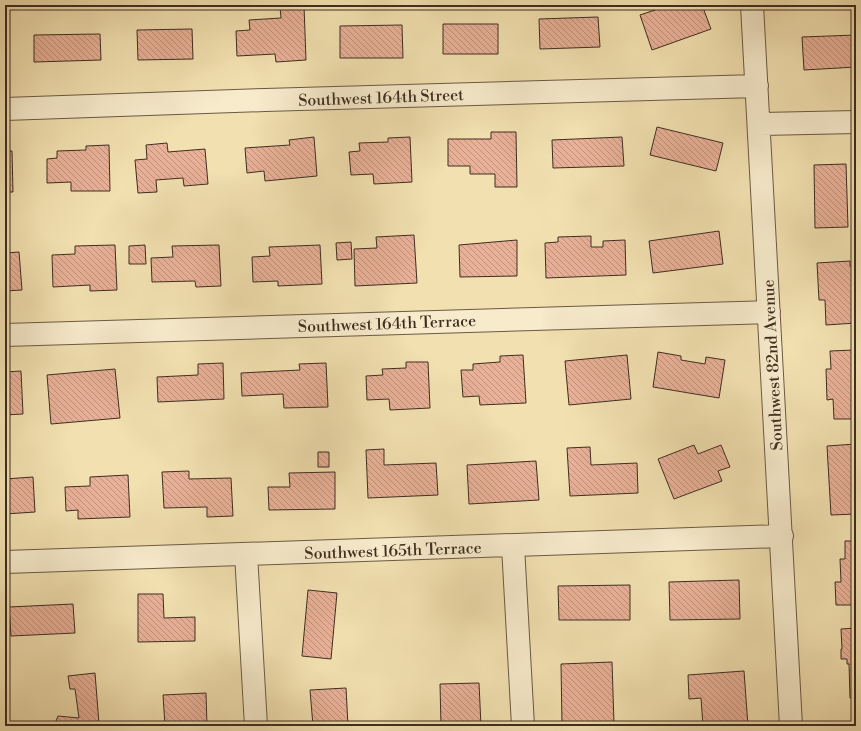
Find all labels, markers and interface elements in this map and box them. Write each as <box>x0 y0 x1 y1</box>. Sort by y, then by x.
street label: Southwest 164th Street <box>298 85 465 111</box>
street label: Southwest 82nd Avenue <box>759 279 787 451</box>
street label: Southwest 164th Terrace <box>297 311 477 337</box>
street label: Southwest 165th Terrace <box>304 538 482 564</box>

